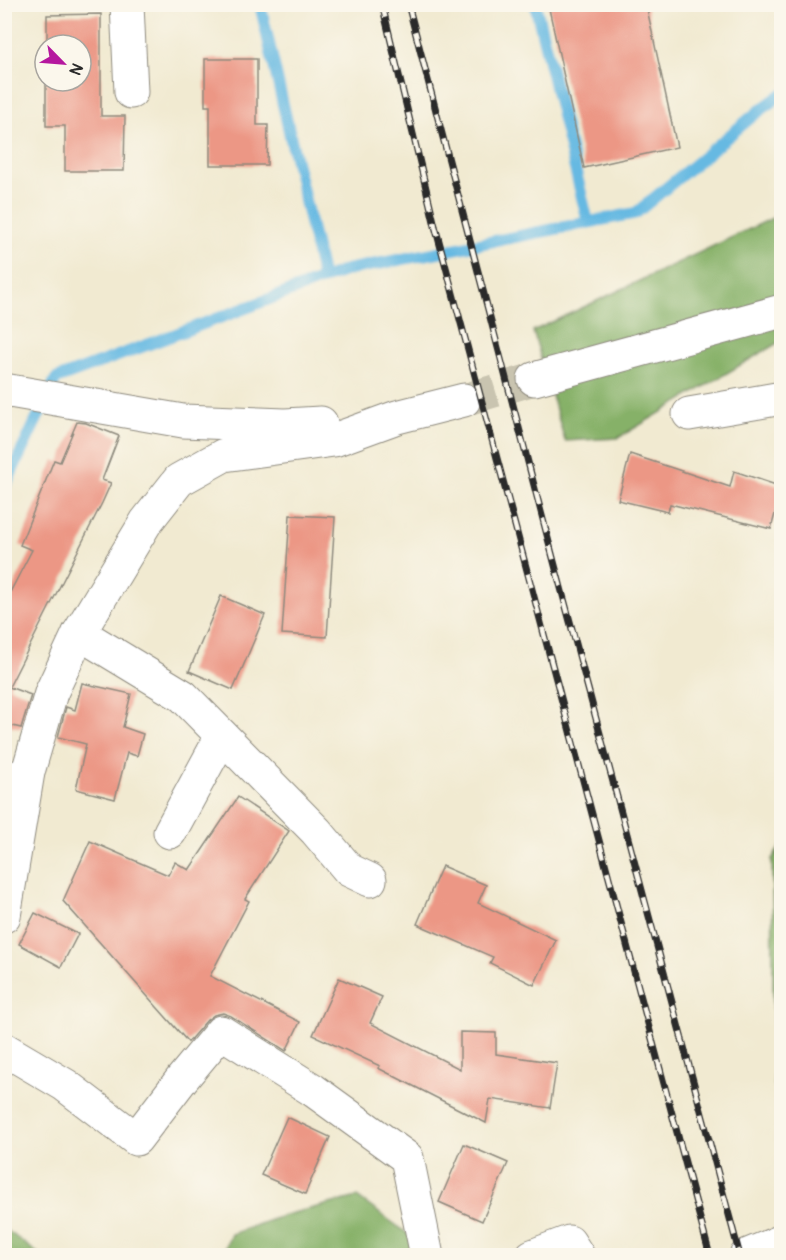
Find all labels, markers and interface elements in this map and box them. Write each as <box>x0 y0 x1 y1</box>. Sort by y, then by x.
north arrow <box>33 33 93 93</box>
text: N <box>64 60 87 78</box>

